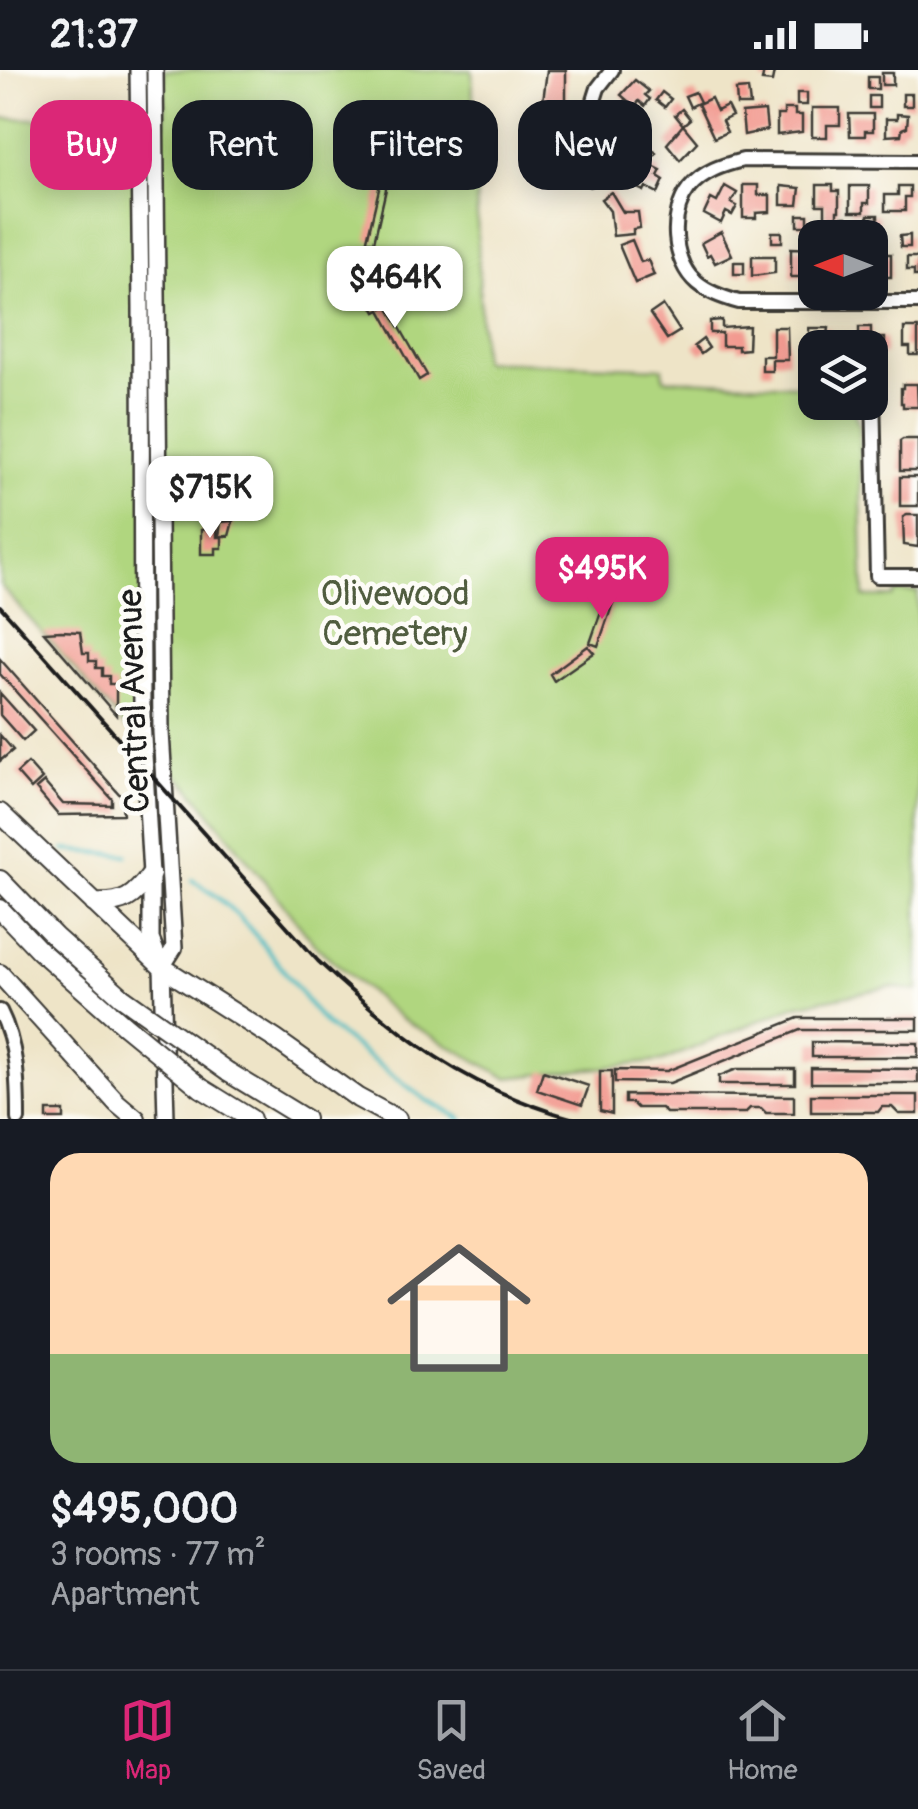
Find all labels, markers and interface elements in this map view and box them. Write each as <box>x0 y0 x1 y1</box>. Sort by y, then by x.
text: 21:37 <box>50 11 138 59</box>
chip: Buy <box>30 100 152 190</box>
chip: Rent <box>172 100 313 190</box>
chip: Filters <box>333 100 498 190</box>
chip: New <box>518 100 652 190</box>
north arrow <box>798 220 888 310</box>
map controls <box>798 220 888 420</box>
pin: $464K <box>325 246 465 331</box>
text: $464K <box>349 258 441 298</box>
button: layers <box>798 330 888 420</box>
pin: $715K <box>140 456 280 541</box>
text: $715K <box>168 468 252 508</box>
pin: $495K <box>532 537 672 622</box>
text: $495K <box>557 549 647 589</box>
park label: Olivewood Cemetery <box>320 572 470 656</box>
street label: Central Avenue <box>108 588 160 814</box>
icon: home <box>369 1218 549 1398</box>
text: $495,000 <box>50 1483 238 1535</box>
text: 3 rooms · 77 m² <box>50 1535 266 1575</box>
text: Apartment <box>50 1575 199 1615</box>
tab: Map <box>120 1693 175 1788</box>
tab: Saved <box>416 1693 486 1788</box>
tab: Home <box>727 1693 797 1788</box>

